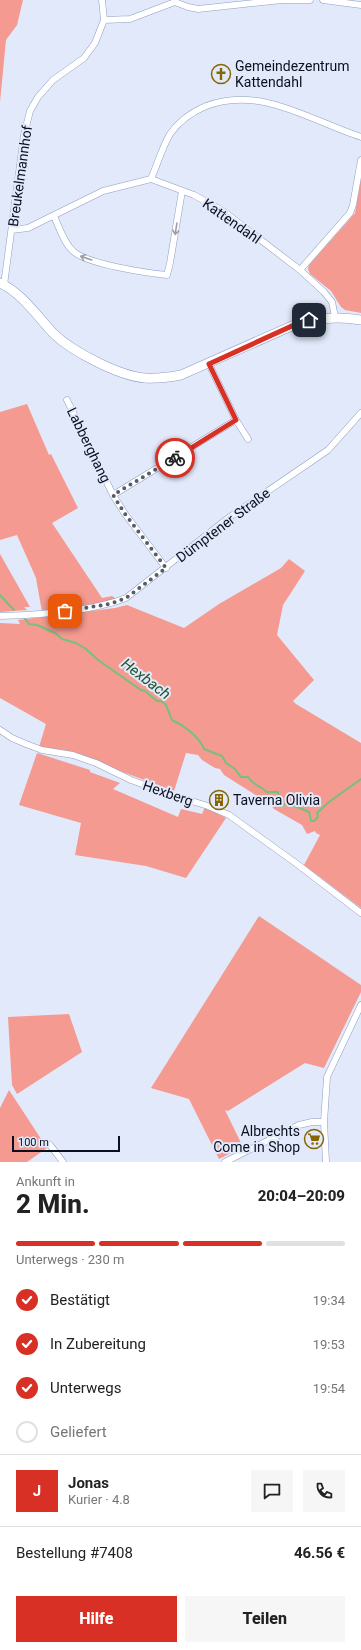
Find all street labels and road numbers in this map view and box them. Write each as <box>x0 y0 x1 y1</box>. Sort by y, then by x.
street label: Breukelmannhof <box>5 124 35 228</box>
street label: Kattendahl <box>200 195 264 247</box>
street label: Labberghang <box>64 405 114 485</box>
street label: Dümptener Straße <box>173 485 273 565</box>
street label: Hexberg <box>141 777 195 809</box>

